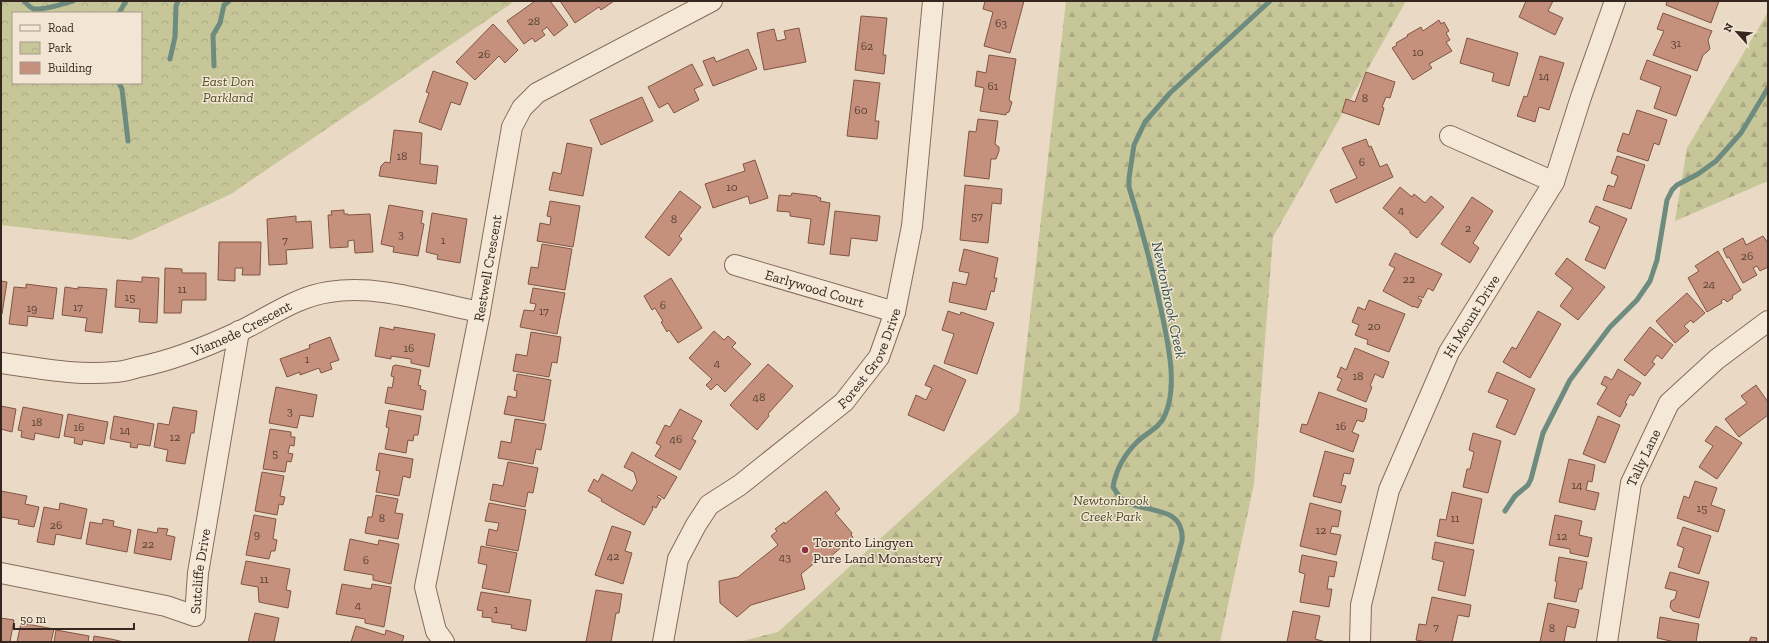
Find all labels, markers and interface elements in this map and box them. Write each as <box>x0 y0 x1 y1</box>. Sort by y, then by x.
legend <box>12 12 142 84</box>
north arrow <box>1717 12 1757 52</box>
house number: 28 <box>528 14 540 28</box>
house number: 63 <box>995 16 1007 30</box>
text: N <box>1721 20 1737 34</box>
text: Road <box>48 21 74 35</box>
house number: 31 <box>1671 36 1682 50</box>
house number: 62 <box>861 39 873 53</box>
text: Park <box>48 41 73 55</box>
house number: 10 <box>1412 45 1424 59</box>
house number: 26 <box>478 47 490 61</box>
text: Building <box>48 61 92 75</box>
house number: 14 <box>1538 69 1550 83</box>
park label: East Don Parkland <box>202 73 254 106</box>
house number: 61 <box>988 79 999 93</box>
house number: 8 <box>1362 91 1368 105</box>
house number: 60 <box>854 103 868 117</box>
house number: 18 <box>396 149 408 163</box>
house number: 6 <box>1359 155 1365 169</box>
house number: 10 <box>726 180 738 194</box>
house number: 4 <box>1398 203 1405 217</box>
house number: 57 <box>971 209 983 223</box>
house number: 8 <box>671 212 677 226</box>
street label: Restwell Crescent <box>470 213 505 323</box>
house number: 2 <box>1465 221 1471 235</box>
house number: 3 <box>398 227 404 241</box>
house number: 7 <box>282 233 288 247</box>
house number: 1 <box>441 233 446 247</box>
water label: Newtonbrook Creek <box>1148 240 1190 360</box>
house number: 26 <box>1741 249 1753 263</box>
street label: Earlywood Court <box>763 266 867 311</box>
street label: Hi Mount Drive <box>1439 271 1503 361</box>
house number: 22 <box>1403 272 1415 286</box>
house number: 24 <box>1703 277 1716 291</box>
house number: 11 <box>177 282 187 296</box>
house number: 15 <box>125 290 135 304</box>
street label: Viamede Crescent <box>188 296 295 360</box>
house number: 6 <box>660 298 666 312</box>
house number: 17 <box>73 300 83 314</box>
house number: 19 <box>27 301 38 315</box>
house number: 17 <box>539 304 549 318</box>
street label: Forest Grove Drive <box>834 306 904 412</box>
house number: 20 <box>1367 319 1381 333</box>
house number: 16 <box>404 341 415 355</box>
house number: 1 <box>305 352 310 366</box>
house number: 4 <box>714 356 721 370</box>
house number: 18 <box>1352 369 1364 383</box>
house number: 48 <box>753 390 765 404</box>
house number: 3 <box>287 404 293 418</box>
house number: 18 <box>31 415 43 429</box>
house number: 16 <box>1336 419 1347 433</box>
house number: 16 <box>74 420 85 434</box>
house number: 14 <box>119 423 131 437</box>
street label: Tally Lane <box>1622 426 1664 489</box>
house number: 12 <box>170 430 180 444</box>
house number: 46 <box>670 432 682 446</box>
house number: 5 <box>272 446 278 460</box>
house number: 14 <box>1571 478 1583 492</box>
park label: Newtonbrook Creek Park <box>1073 492 1149 525</box>
house number: 15 <box>1697 501 1707 515</box>
house number: 8 <box>379 511 385 525</box>
house number: 11 <box>1450 511 1460 525</box>
house number: 26 <box>50 518 62 532</box>
house number: 12 <box>1316 523 1326 537</box>
street label: Sutcliffe Drive <box>187 527 214 615</box>
house number: 9 <box>254 527 260 541</box>
house number: 12 <box>1557 529 1567 543</box>
place label: Toronto Lingyen Pure Land Monastery <box>813 534 944 567</box>
house number: 22 <box>142 537 154 551</box>
marker: Toronto Lingyen Pure Land Monastery <box>800 545 810 555</box>
house number: 42 <box>607 549 619 563</box>
house number: 43 <box>779 550 791 564</box>
house number: 6 <box>363 553 369 567</box>
house number: 11 <box>259 572 269 586</box>
house number: 4 <box>355 598 362 612</box>
house number: 1 <box>494 602 499 616</box>
scale bar <box>14 605 134 631</box>
text: 50 m <box>20 612 47 626</box>
house number: 7 <box>1433 620 1439 634</box>
house number: 8 <box>1549 621 1555 635</box>

